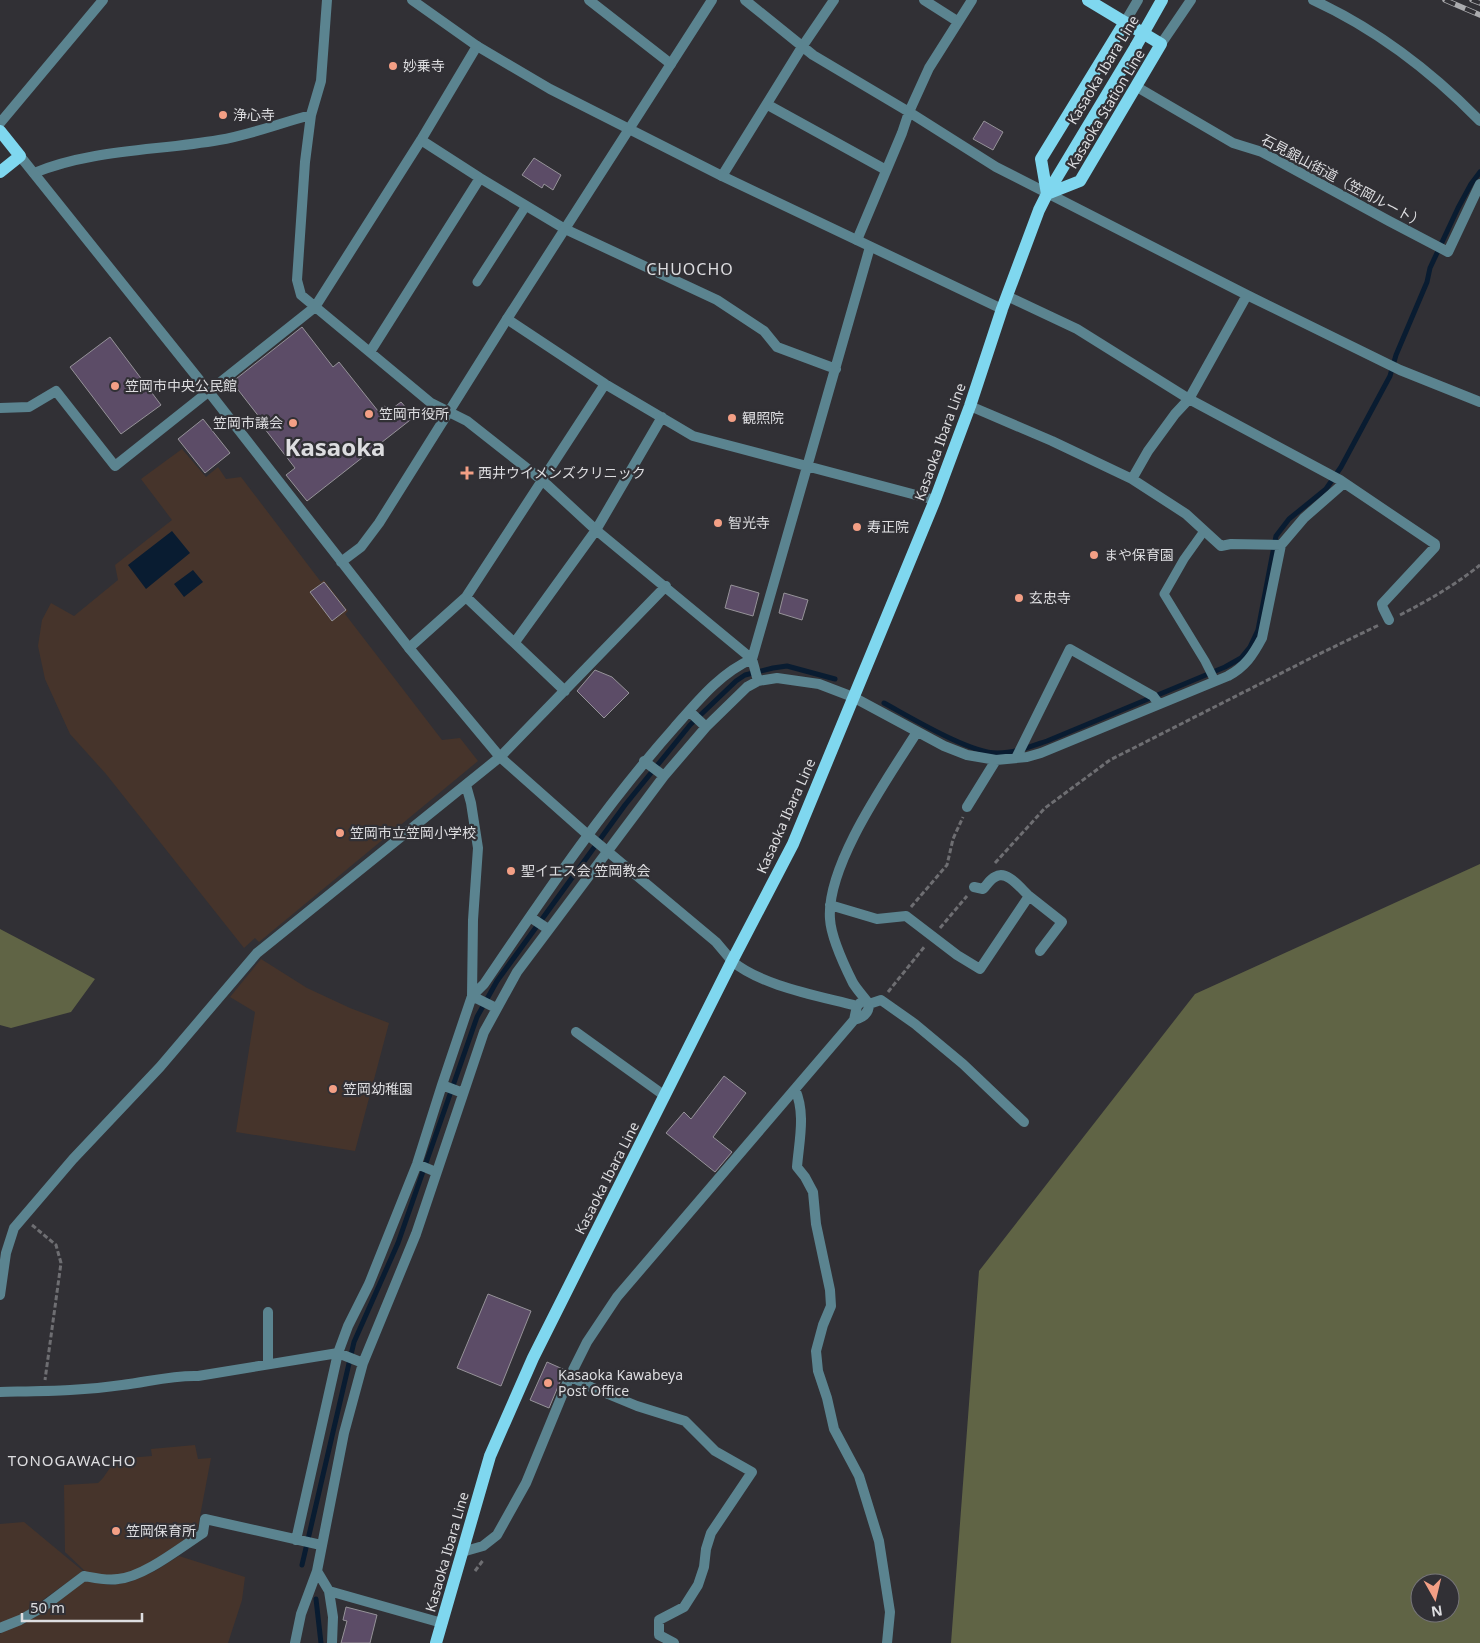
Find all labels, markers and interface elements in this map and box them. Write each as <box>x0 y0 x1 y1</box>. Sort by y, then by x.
street label: Kasaoka Ibara Line <box>1062 12 1143 128</box>
street label: Kasaoka Station Line <box>1062 45 1149 172</box>
place label: 妙乗寺 <box>403 56 445 75</box>
marker: 妙乗寺 <box>387 60 399 72</box>
place label: 浄心寺 <box>233 105 275 124</box>
marker: 浄心寺 <box>217 109 229 121</box>
street label: 石見銀山街道（笠岡ルート） <box>1258 129 1428 232</box>
district label: CHUOCHO <box>646 258 734 280</box>
place label: 笠岡市中央公民館 <box>125 376 237 395</box>
marker: 笠岡市中央公民館 <box>109 380 121 392</box>
street label: Kasaoka Ibara Line <box>909 380 970 503</box>
place label: 笠岡市役所 <box>379 404 449 423</box>
marker: 笠岡市役所 <box>363 408 375 420</box>
place label: 観照院 <box>742 408 784 427</box>
marker: 観照院 <box>726 412 738 424</box>
place label: 笠岡市議会 <box>213 413 283 432</box>
marker: 笠岡市議会 <box>287 417 299 429</box>
district label: Kasaoka <box>285 430 386 463</box>
place label: 西井ウイメンズクリニック <box>478 463 646 482</box>
marker: 西井ウイメンズクリニック <box>460 466 474 480</box>
place label: 智光寺 <box>728 513 770 532</box>
marker: 智光寺 <box>712 517 724 529</box>
place label: 寿正院 <box>867 517 909 536</box>
marker: 寿正院 <box>851 521 863 533</box>
place label: まや保育園 <box>1104 545 1174 564</box>
marker: まや保育園 <box>1088 549 1100 561</box>
place label: 玄忠寺 <box>1029 588 1071 607</box>
marker: 玄忠寺 <box>1013 592 1025 604</box>
street label: Kasaoka Ibara Line <box>752 755 820 876</box>
place label: 笠岡市立笠岡小学校 <box>350 823 476 842</box>
marker: 笠岡市立笠岡小学校 <box>334 827 346 839</box>
place label: 聖イエス会 笠岡教会 <box>521 861 651 880</box>
marker: 聖イエス会 笠岡教会 <box>505 865 517 877</box>
place label: 笠岡幼稚園 <box>343 1079 413 1098</box>
marker: 笠岡幼稚園 <box>327 1083 339 1095</box>
street label: Kasaoka Ibara Line <box>570 1118 643 1237</box>
place label: Kasaoka Kawabeya Post Office <box>558 1365 683 1400</box>
marker: Kasaoka Kawabeya Post Office <box>542 1377 554 1389</box>
district label: TONOGAWACHO <box>8 1450 136 1470</box>
street label: Kasaoka Ibara Line <box>420 1489 473 1614</box>
place label: 笠岡保育所 <box>126 1521 196 1540</box>
marker: 笠岡保育所 <box>110 1525 122 1537</box>
north arrow <box>1410 1573 1460 1623</box>
scale bar <box>22 1590 142 1622</box>
text: 50 m <box>30 1597 65 1617</box>
text: N <box>1430 1601 1444 1622</box>

